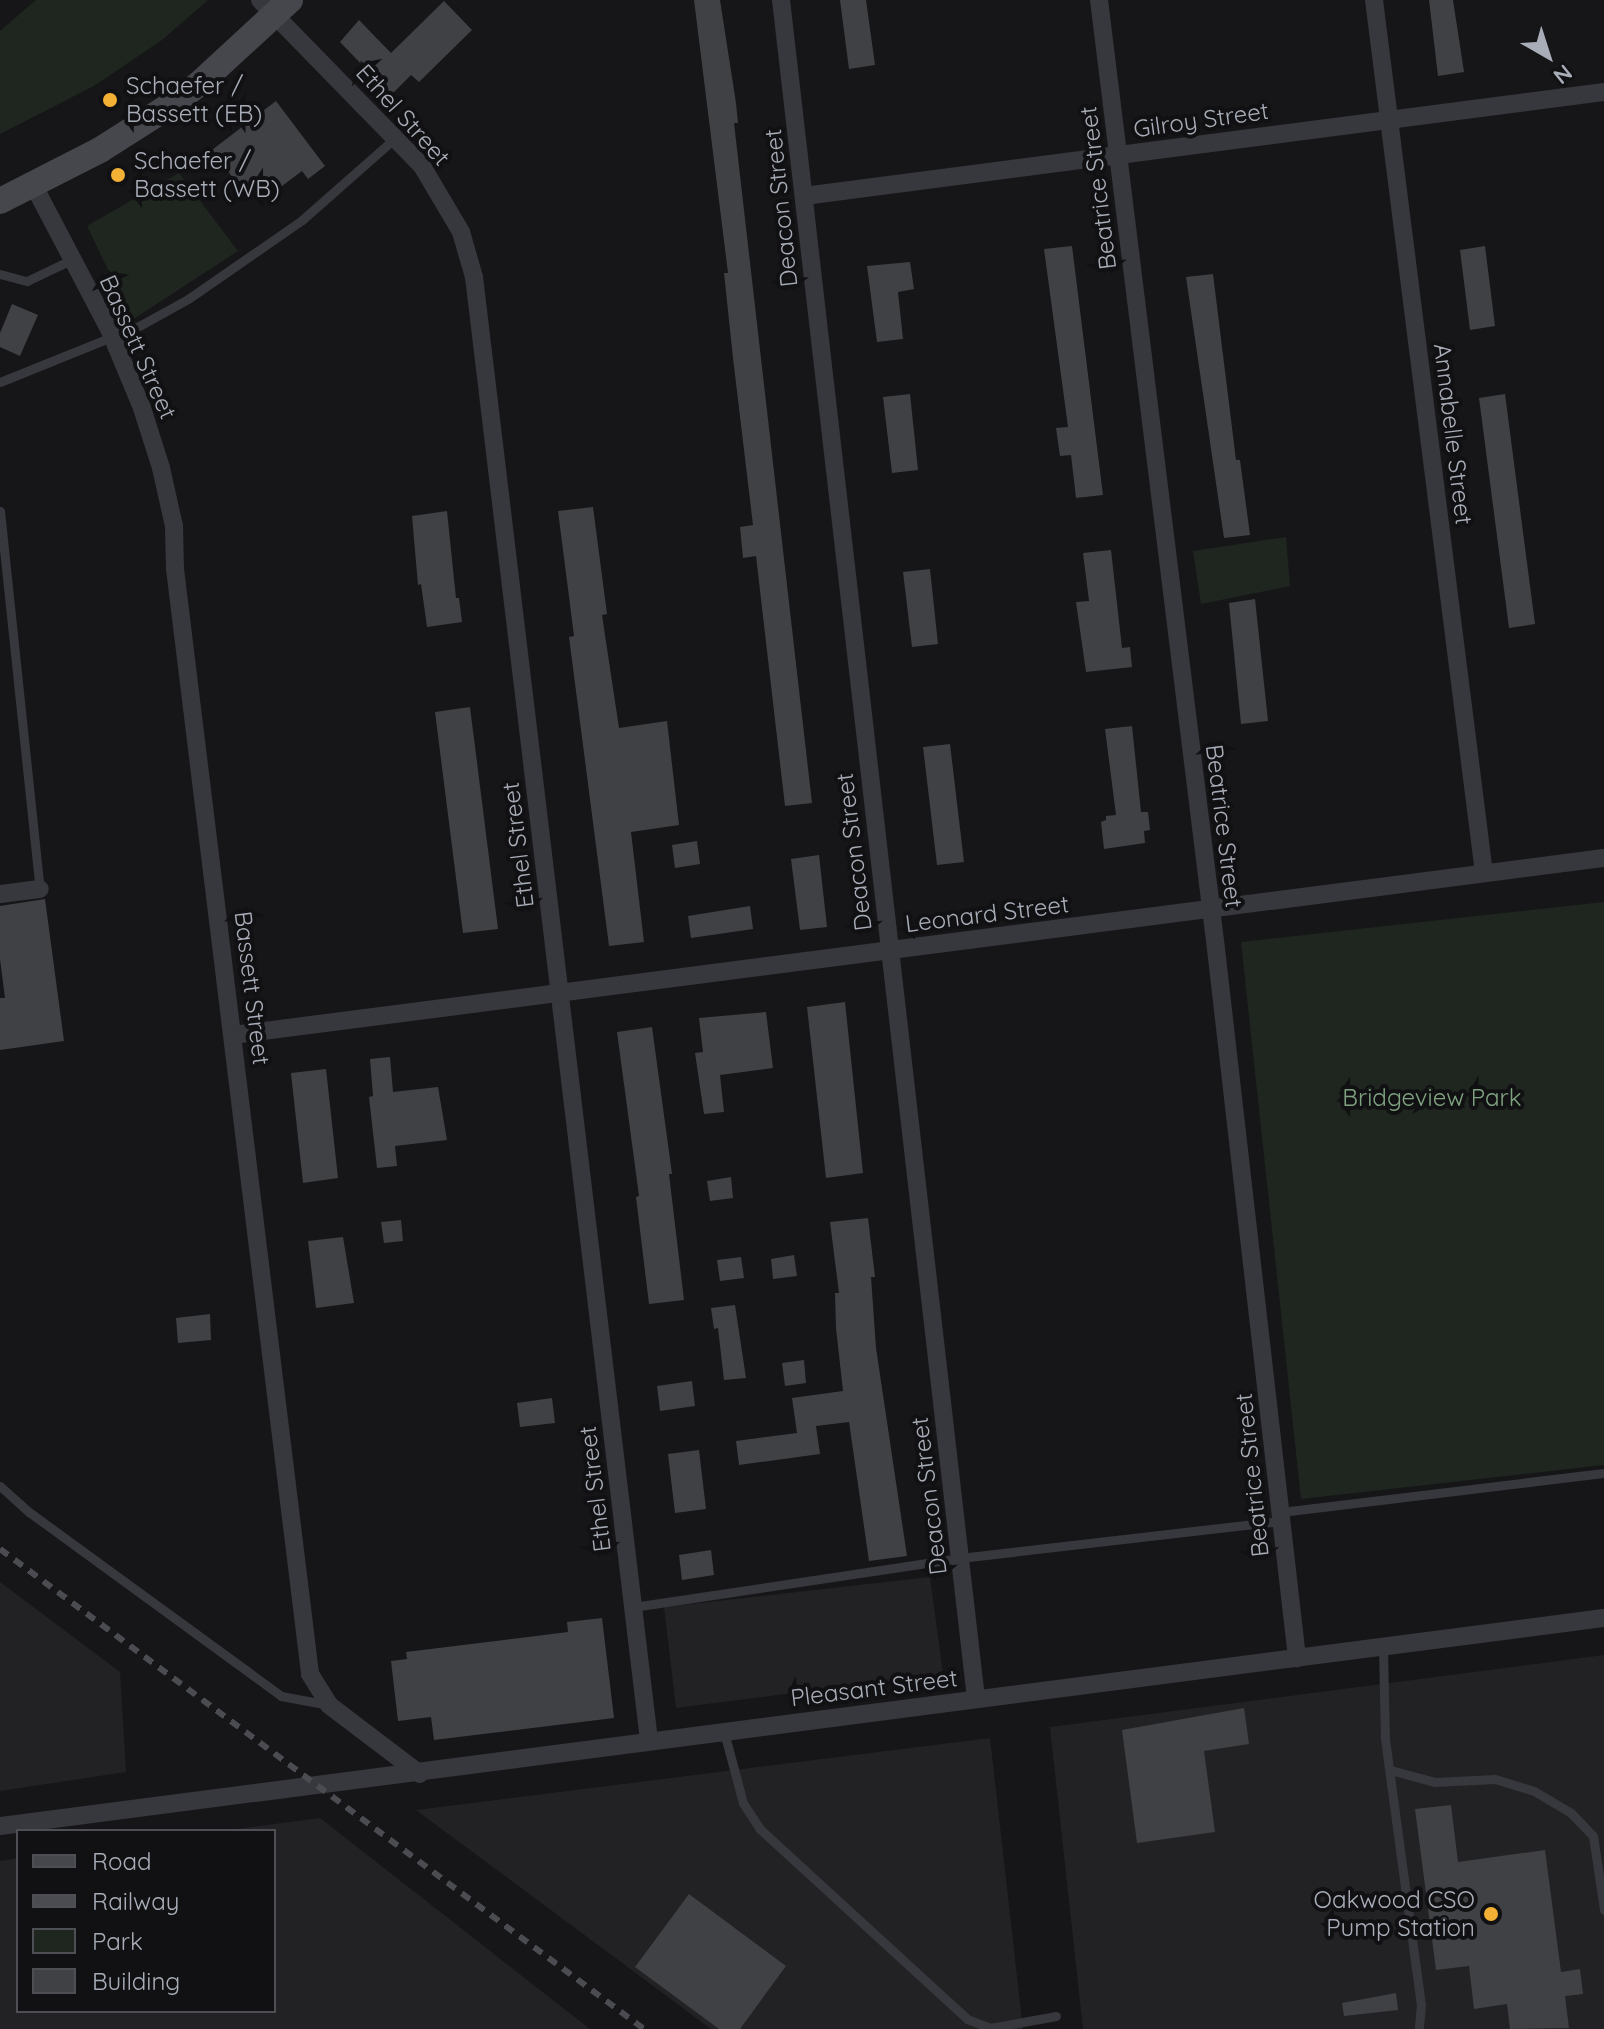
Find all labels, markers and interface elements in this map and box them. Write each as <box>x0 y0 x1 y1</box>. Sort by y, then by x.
north arrow <box>1508 16 1588 96</box>
street label: Ethel Street <box>350 58 456 172</box>
text: N <box>1548 59 1578 91</box>
place label: Schaefer / Bassett (EB) <box>126 72 262 128</box>
marker: Schaefer / Bassett (EB) <box>101 91 119 109</box>
street label: Gilroy Street <box>1131 96 1271 144</box>
street label: Beatrice Street <box>1074 105 1122 271</box>
street label: Deacon Street <box>758 128 804 288</box>
place label: Schaefer / Bassett (WB) <box>134 147 280 203</box>
marker: Schaefer / Bassett (WB) <box>109 166 127 184</box>
street label: Bassett Street <box>93 271 183 423</box>
street label: Annabelle Street <box>1428 342 1478 526</box>
street label: Beatrice Street <box>1200 743 1248 909</box>
street label: Deacon Street <box>830 772 878 932</box>
street label: Ethel Street <box>496 780 540 910</box>
street label: Leonard Street <box>904 890 1070 938</box>
street label: Bassett Street <box>228 909 276 1067</box>
park label: Bridgeview Park <box>1342 1084 1522 1112</box>
street label: Beatrice Street <box>1229 1392 1275 1558</box>
street label: Deacon Street <box>905 1416 953 1576</box>
street label: Ethel Street <box>573 1424 617 1554</box>
street label: Pleasant Street <box>789 1663 959 1713</box>
legend <box>16 1829 276 2013</box>
text: Road <box>92 1846 152 1876</box>
text: Railway <box>92 1886 179 1916</box>
place label: Oakwood CSO Pump Station <box>1314 1886 1475 1942</box>
marker: Oakwood CSO Pump Station <box>1482 1905 1500 1923</box>
text: Park <box>92 1926 143 1956</box>
text: Building <box>92 1966 180 1996</box>

